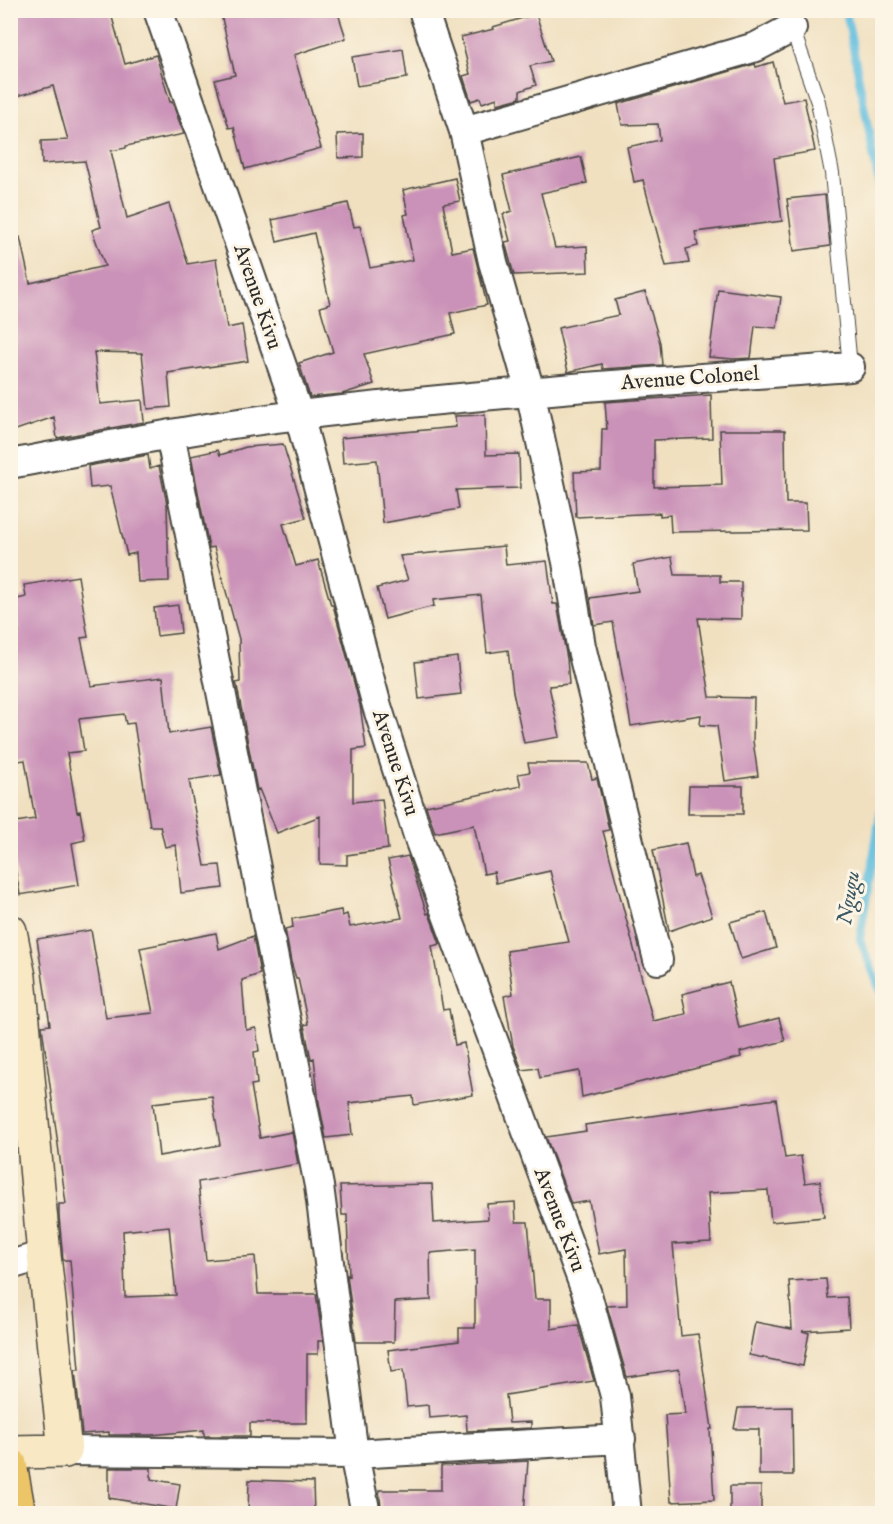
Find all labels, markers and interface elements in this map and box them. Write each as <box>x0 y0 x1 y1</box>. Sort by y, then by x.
street label: Avenue Kivu <box>226 240 288 353</box>
street label: Avenue Colonel <box>619 361 760 397</box>
street label: Avenue Kivu <box>365 706 425 819</box>
water label: Ngugu <box>831 869 867 927</box>
street label: Avenue Kivu <box>526 1163 591 1276</box>

